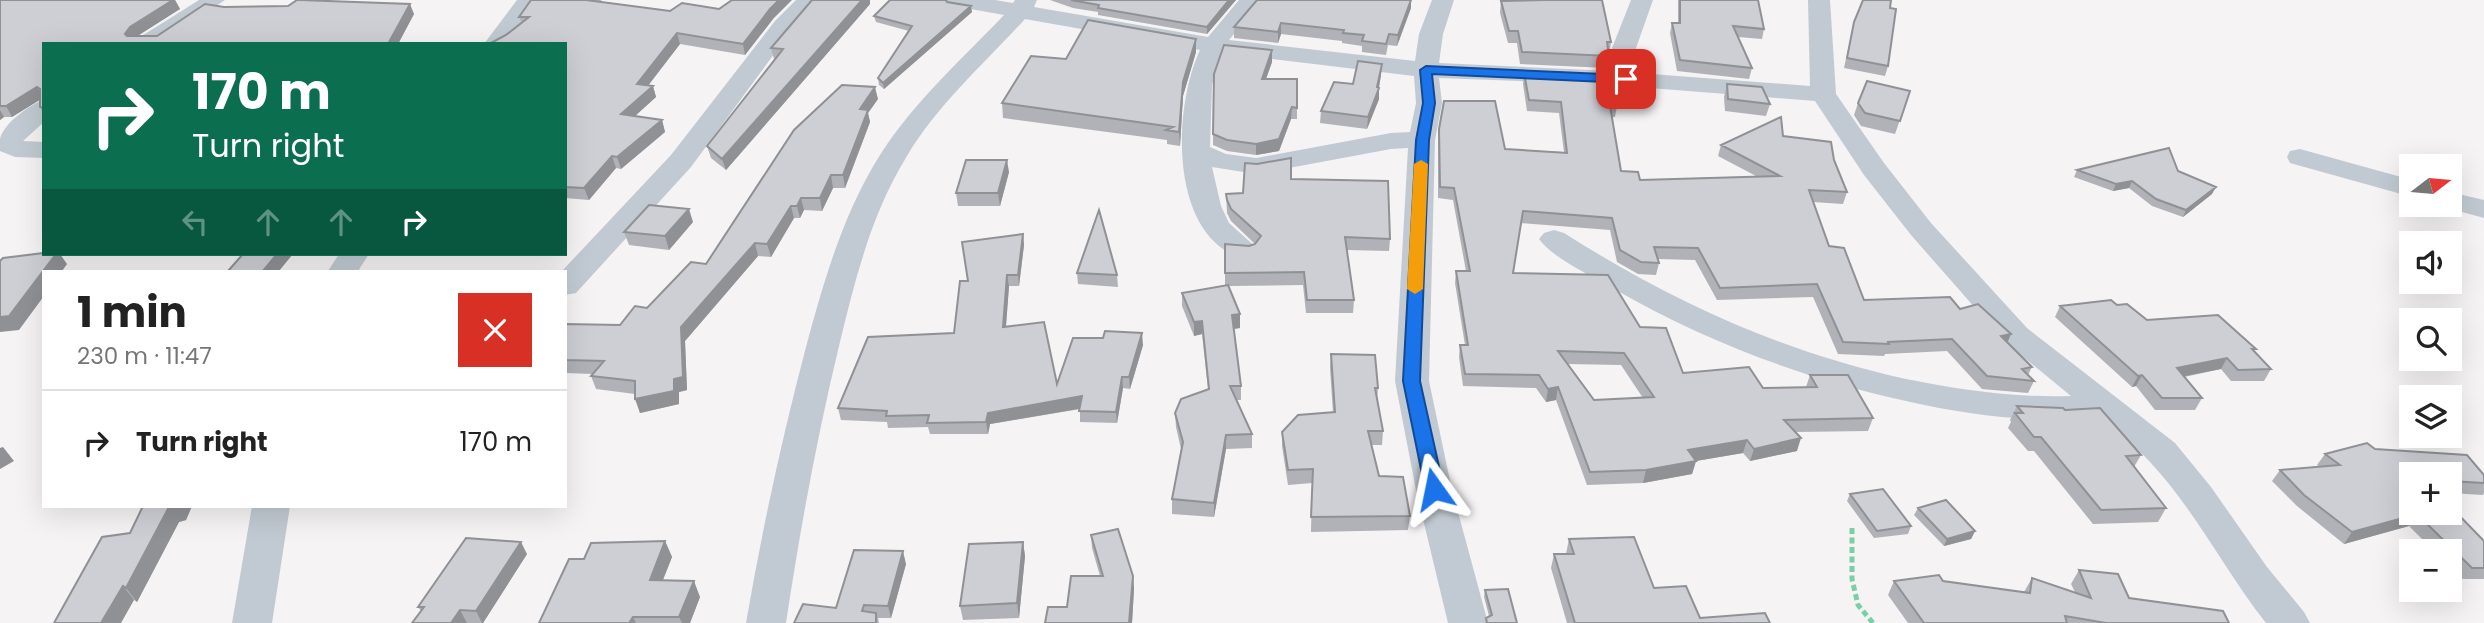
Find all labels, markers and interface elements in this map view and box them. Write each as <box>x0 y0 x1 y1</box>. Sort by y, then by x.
pin <box>1596 49 1656 109</box>
text: 170 m <box>192 58 331 126</box>
icon: arrive <box>1607 60 1645 98</box>
icon: right <box>77 70 168 161</box>
text: Turn right <box>192 123 344 168</box>
north arrow <box>2399 154 2462 217</box>
map controls <box>2399 154 2462 602</box>
icon: left <box>176 203 214 241</box>
icon: ahead <box>249 203 287 241</box>
icon: ahead <box>322 203 360 241</box>
icon: right <box>395 203 433 241</box>
button: sound <box>2399 231 2462 294</box>
text: 1 min <box>77 283 187 342</box>
button: close <box>458 293 532 367</box>
button: search <box>2399 308 2462 371</box>
text: 230 m · 11:47 <box>77 340 212 372</box>
button: layers <box>2399 385 2462 448</box>
icon: right <box>77 424 115 462</box>
text: Turn right <box>136 424 268 460</box>
text: 170 m <box>459 424 532 460</box>
position arrow <box>1397 452 1471 526</box>
button: + <box>2399 462 2462 525</box>
button: − <box>2399 539 2462 602</box>

